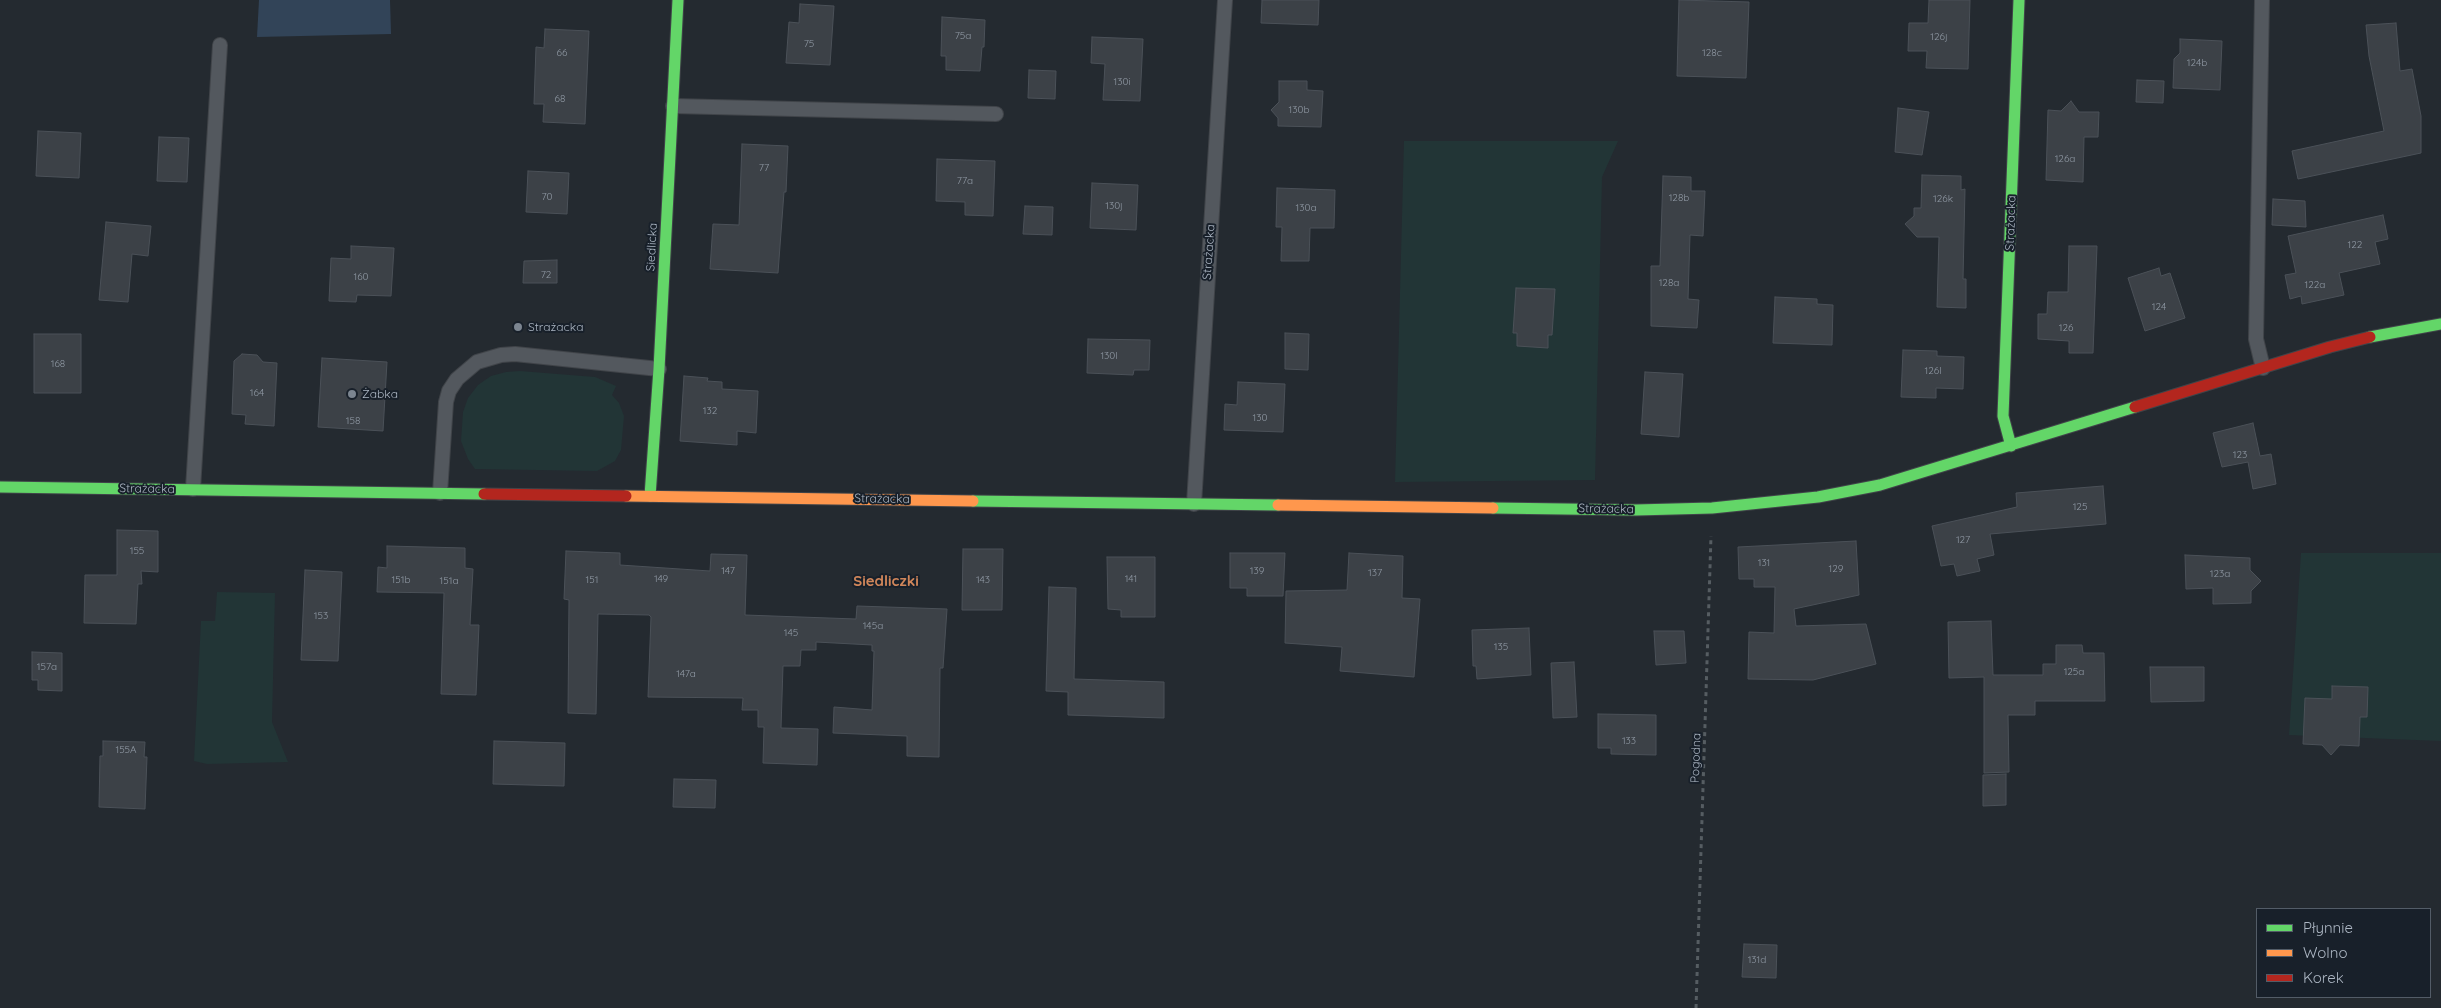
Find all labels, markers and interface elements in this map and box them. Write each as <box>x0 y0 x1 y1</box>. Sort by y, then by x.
house number: 75a <box>955 30 971 42</box>
house number: 126j <box>1930 31 1948 43</box>
house number: 75 <box>804 38 814 50</box>
house number: 66 <box>557 47 567 59</box>
house number: 128c <box>1702 47 1722 59</box>
house number: 124b <box>2187 57 2207 69</box>
house number: 130i <box>1113 76 1131 88</box>
house number: 68 <box>555 93 565 105</box>
house number: 130b <box>1289 104 1309 116</box>
house number: 126a <box>2055 153 2075 165</box>
house number: 77 <box>759 162 769 174</box>
house number: 77a <box>957 175 973 187</box>
house number: 70 <box>541 191 553 203</box>
house number: 128b <box>1669 192 1689 204</box>
house number: 126k <box>1933 193 1953 205</box>
street label: Strażacka <box>2003 195 2019 251</box>
house number: 130j <box>1105 200 1123 212</box>
house number: 130a <box>1296 202 1316 214</box>
street label: Siedlicka <box>644 222 660 272</box>
street label: Strażacka <box>1200 224 1218 280</box>
house number: 122 <box>2348 239 2362 251</box>
house number: 72 <box>541 269 551 281</box>
house number: 160 <box>353 271 369 283</box>
house number: 128a <box>1659 277 1679 289</box>
house number: 122a <box>2305 279 2325 291</box>
house number: 124 <box>2152 301 2166 313</box>
place label: Strażacka <box>528 320 583 334</box>
marker: Strażacka <box>512 321 524 333</box>
house number: 126 <box>2059 322 2073 334</box>
house number: 130l <box>1100 350 1118 362</box>
house number: 168 <box>51 358 65 370</box>
house number: 126l <box>1925 365 1941 377</box>
house number: 164 <box>250 387 264 399</box>
place label: Żabka <box>362 387 398 401</box>
marker: Żabka <box>346 388 358 400</box>
house number: 132 <box>703 405 717 417</box>
house number: 130 <box>1253 412 1267 424</box>
house number: 158 <box>346 415 360 427</box>
house number: 123 <box>2233 449 2247 461</box>
street label: Strażacka <box>119 481 175 497</box>
street label: Strażacka <box>854 491 910 507</box>
street label: Strażacka <box>1578 501 1634 517</box>
house number: 125 <box>2073 501 2087 513</box>
house number: 127 <box>1956 534 1970 546</box>
house number: 155 <box>130 545 144 557</box>
house number: 131 <box>1758 557 1770 569</box>
house number: 129 <box>1829 563 1843 575</box>
house number: 147 <box>721 565 735 577</box>
house number: 139 <box>1250 565 1264 577</box>
house number: 137 <box>1368 567 1382 579</box>
house number: 123a <box>2210 568 2230 580</box>
district label: Siedliczki <box>853 572 919 590</box>
house number: 149 <box>654 573 668 585</box>
house number: 141 <box>1125 573 1137 585</box>
house number: 151b <box>392 574 410 586</box>
house number: 151 <box>586 574 598 586</box>
house number: 143 <box>976 574 990 586</box>
house number: 151a <box>440 575 458 587</box>
house number: 153 <box>314 610 328 622</box>
house number: 145a <box>863 620 883 632</box>
house number: 145 <box>784 627 798 639</box>
house number: 135 <box>1494 641 1508 653</box>
house number: 157a <box>37 661 57 673</box>
house number: 125a <box>2064 666 2084 678</box>
house number: 147a <box>676 668 696 680</box>
street label: Pogodna <box>1688 733 1704 783</box>
house number: 133 <box>1622 735 1636 747</box>
house number: 155A <box>115 744 137 756</box>
legend <box>2256 908 2431 998</box>
text: Płynnie <box>2303 918 2353 937</box>
text: Wolno <box>2303 943 2348 962</box>
house number: 131d <box>1748 954 1766 966</box>
text: Korek <box>2303 968 2344 987</box>

